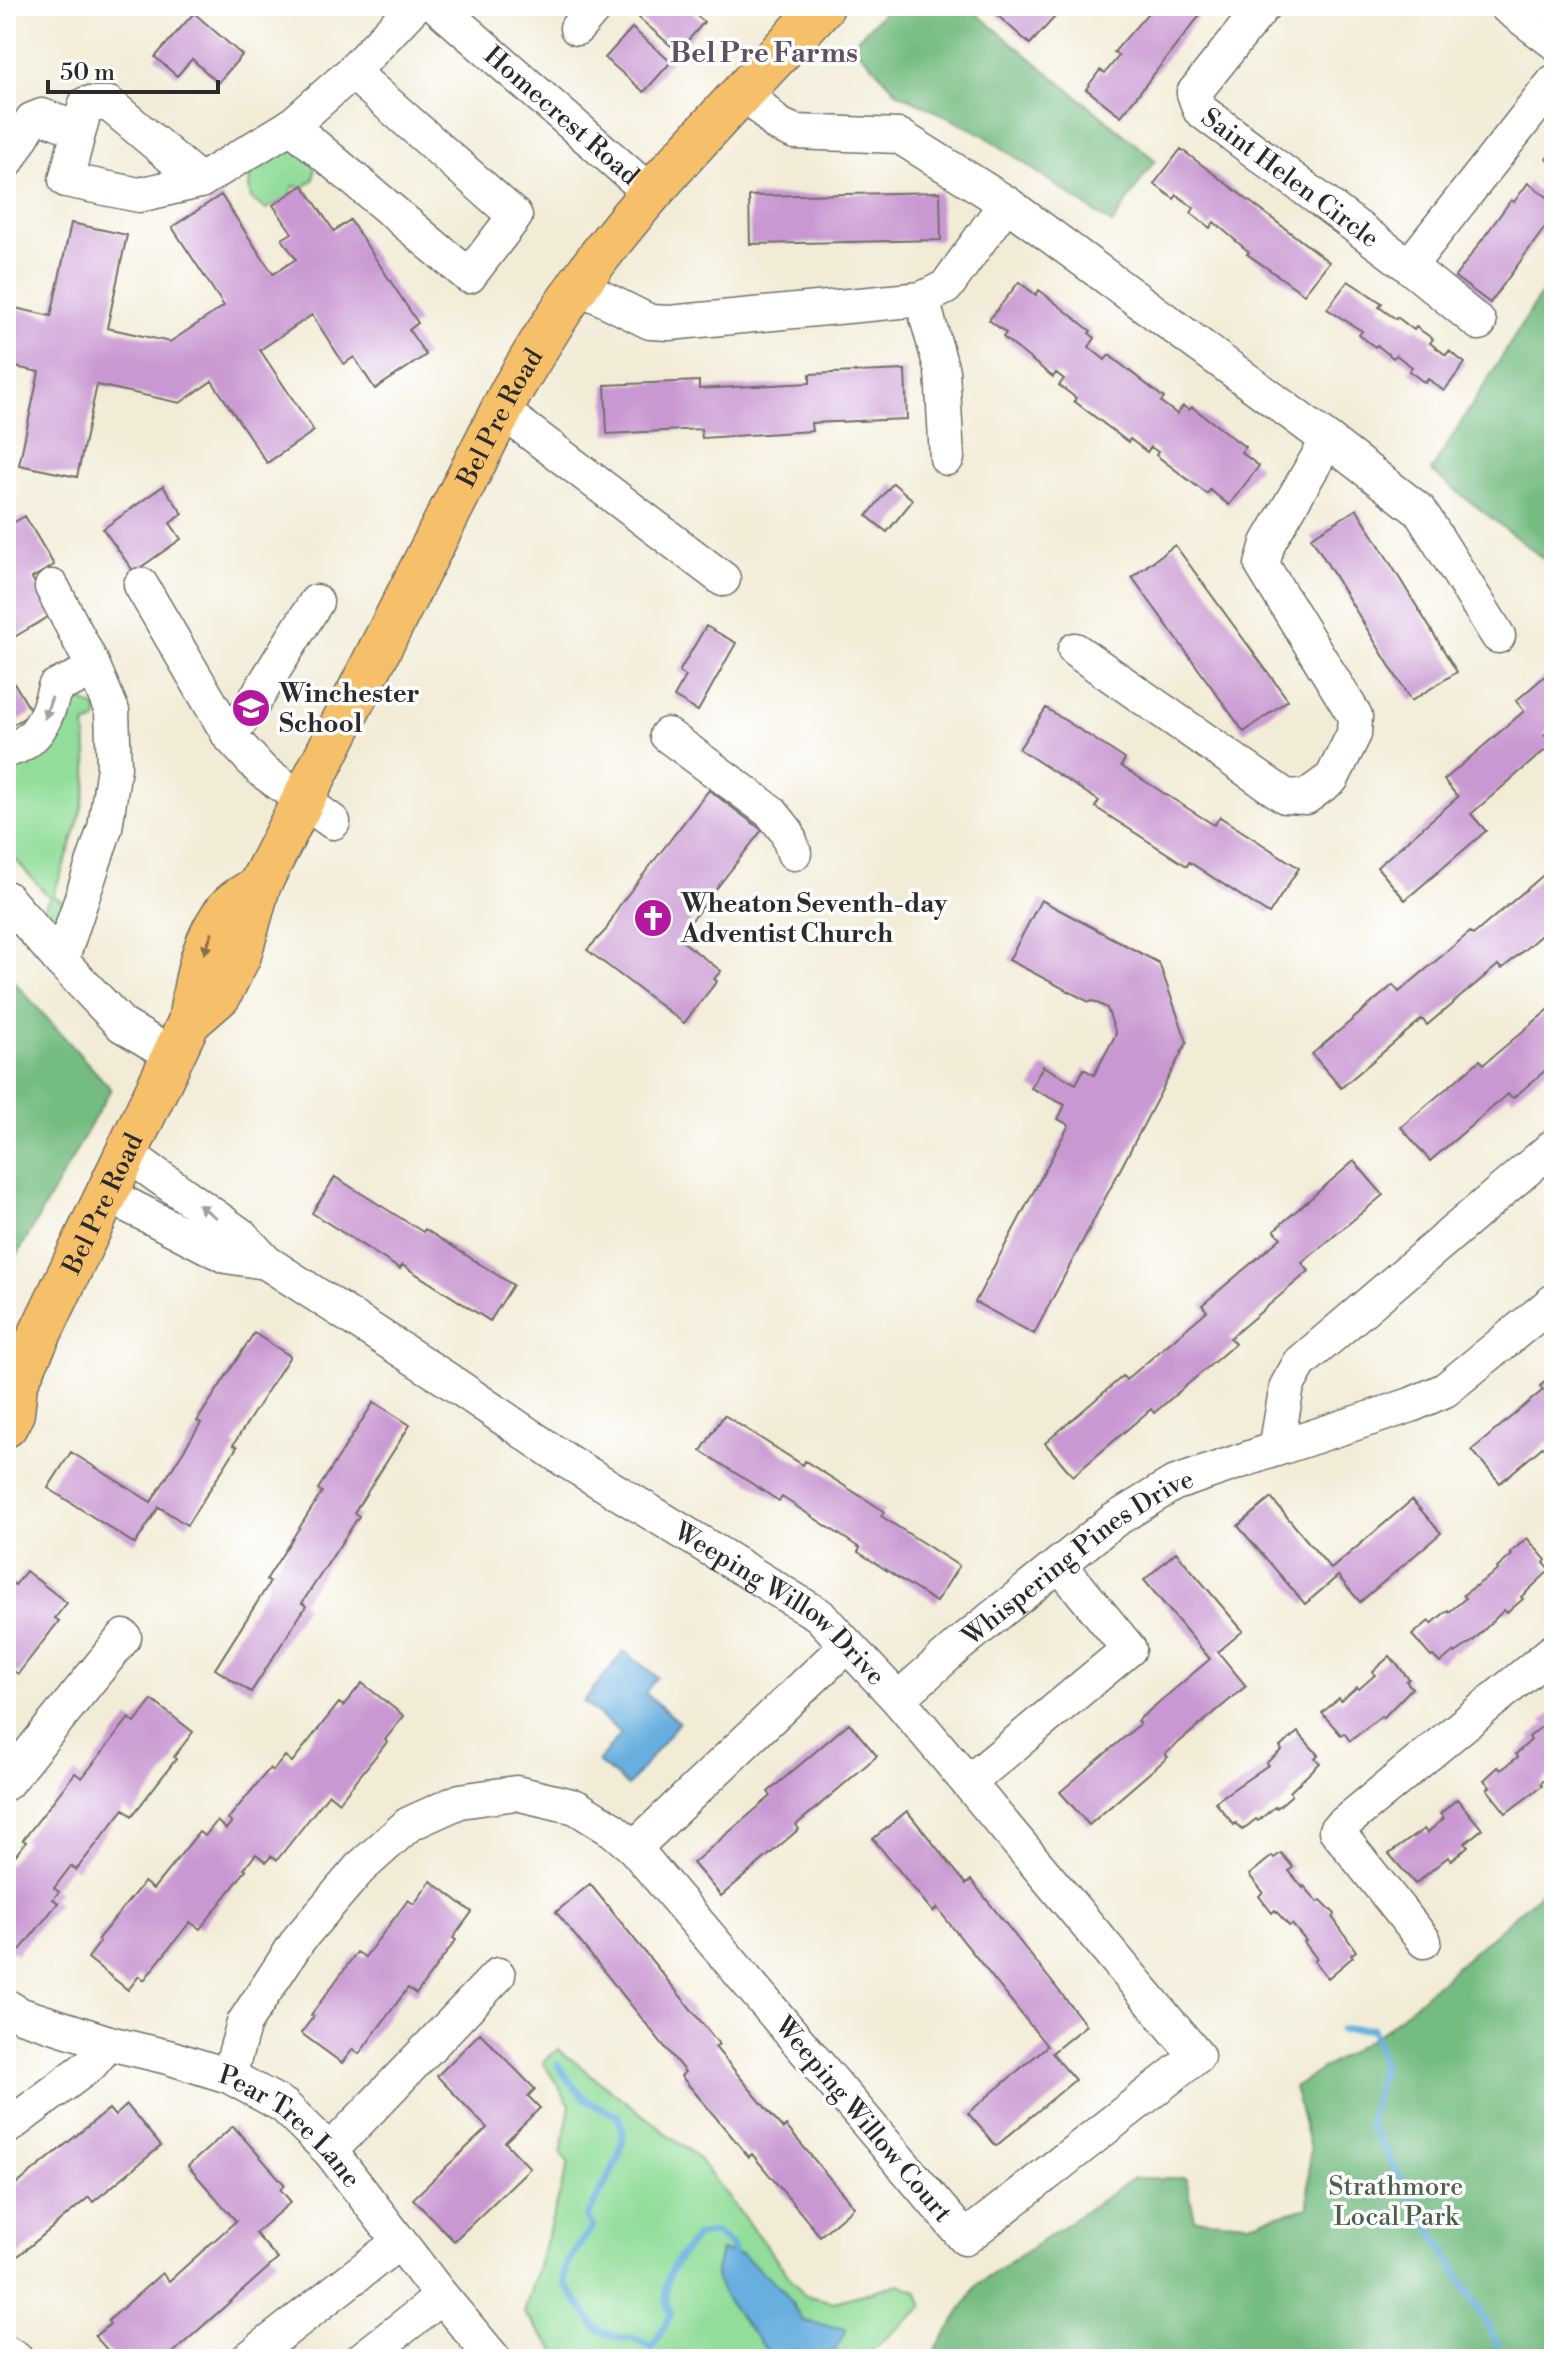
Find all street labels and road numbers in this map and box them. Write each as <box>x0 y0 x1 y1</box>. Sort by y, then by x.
street label: Homecrest Road <box>477 40 646 192</box>
street label: Saint Helen Circle <box>1195 102 1385 255</box>
street label: Bel Pre Road <box>450 343 550 493</box>
street label: Bel Pre Road <box>56 1128 151 1280</box>
street label: Whispering Pines Drive <box>955 1463 1198 1653</box>
street label: Weeping Willow Drive <box>667 1515 892 1692</box>
street label: Weeping Willow Court <box>767 2010 959 2229</box>
street label: Pear Tree Lane <box>215 2059 367 2194</box>

